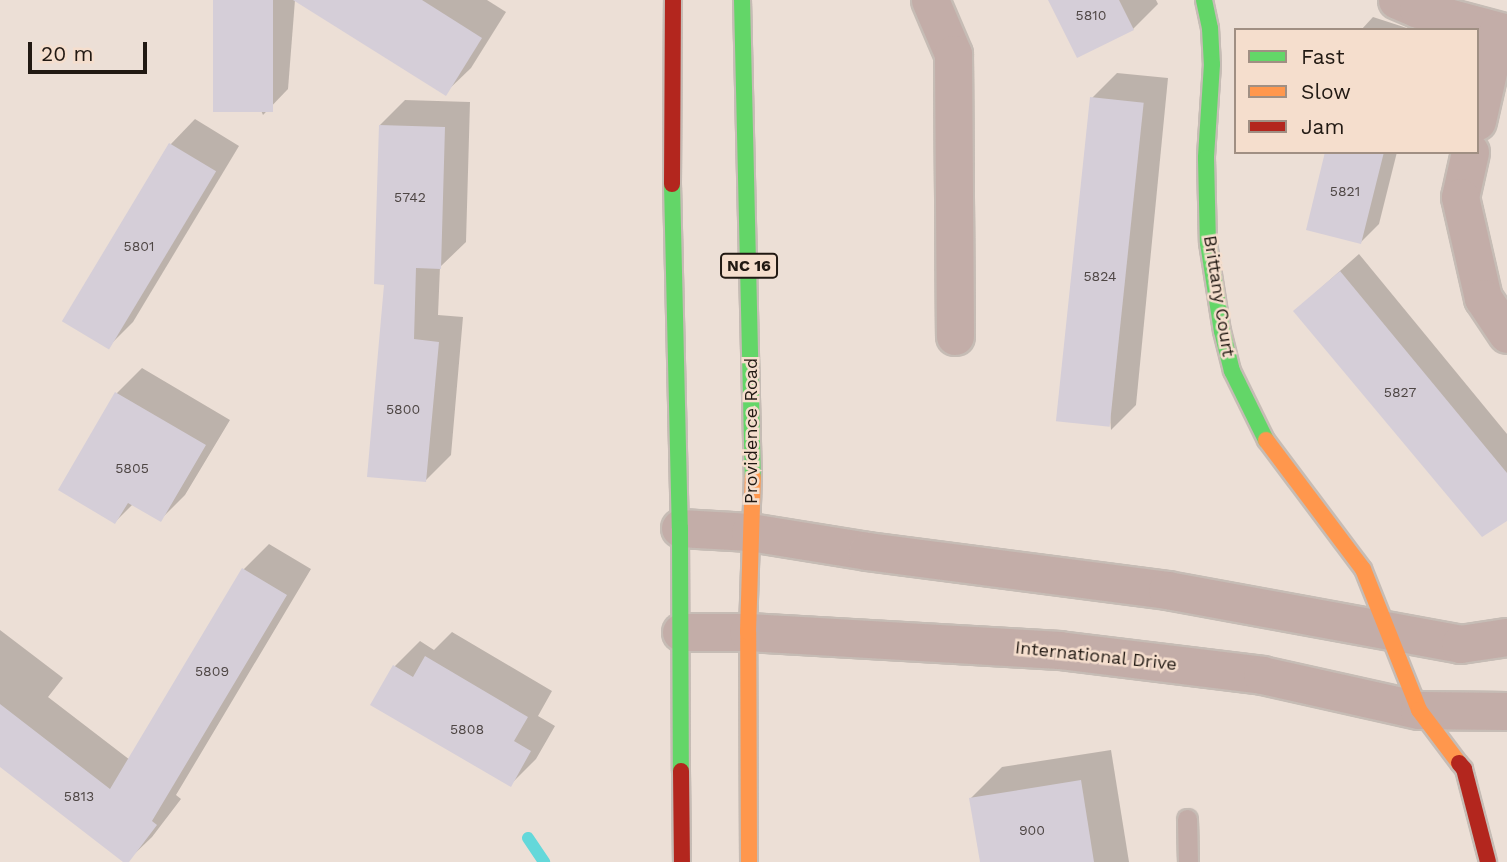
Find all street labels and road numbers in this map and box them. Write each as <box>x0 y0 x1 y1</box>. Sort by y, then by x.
street label: Brittany Court <box>1199 234 1239 358</box>
road number: NC 16 <box>719 254 779 278</box>
street label: Providence Road <box>740 358 762 504</box>
street label: International Drive <box>1014 637 1178 675</box>

